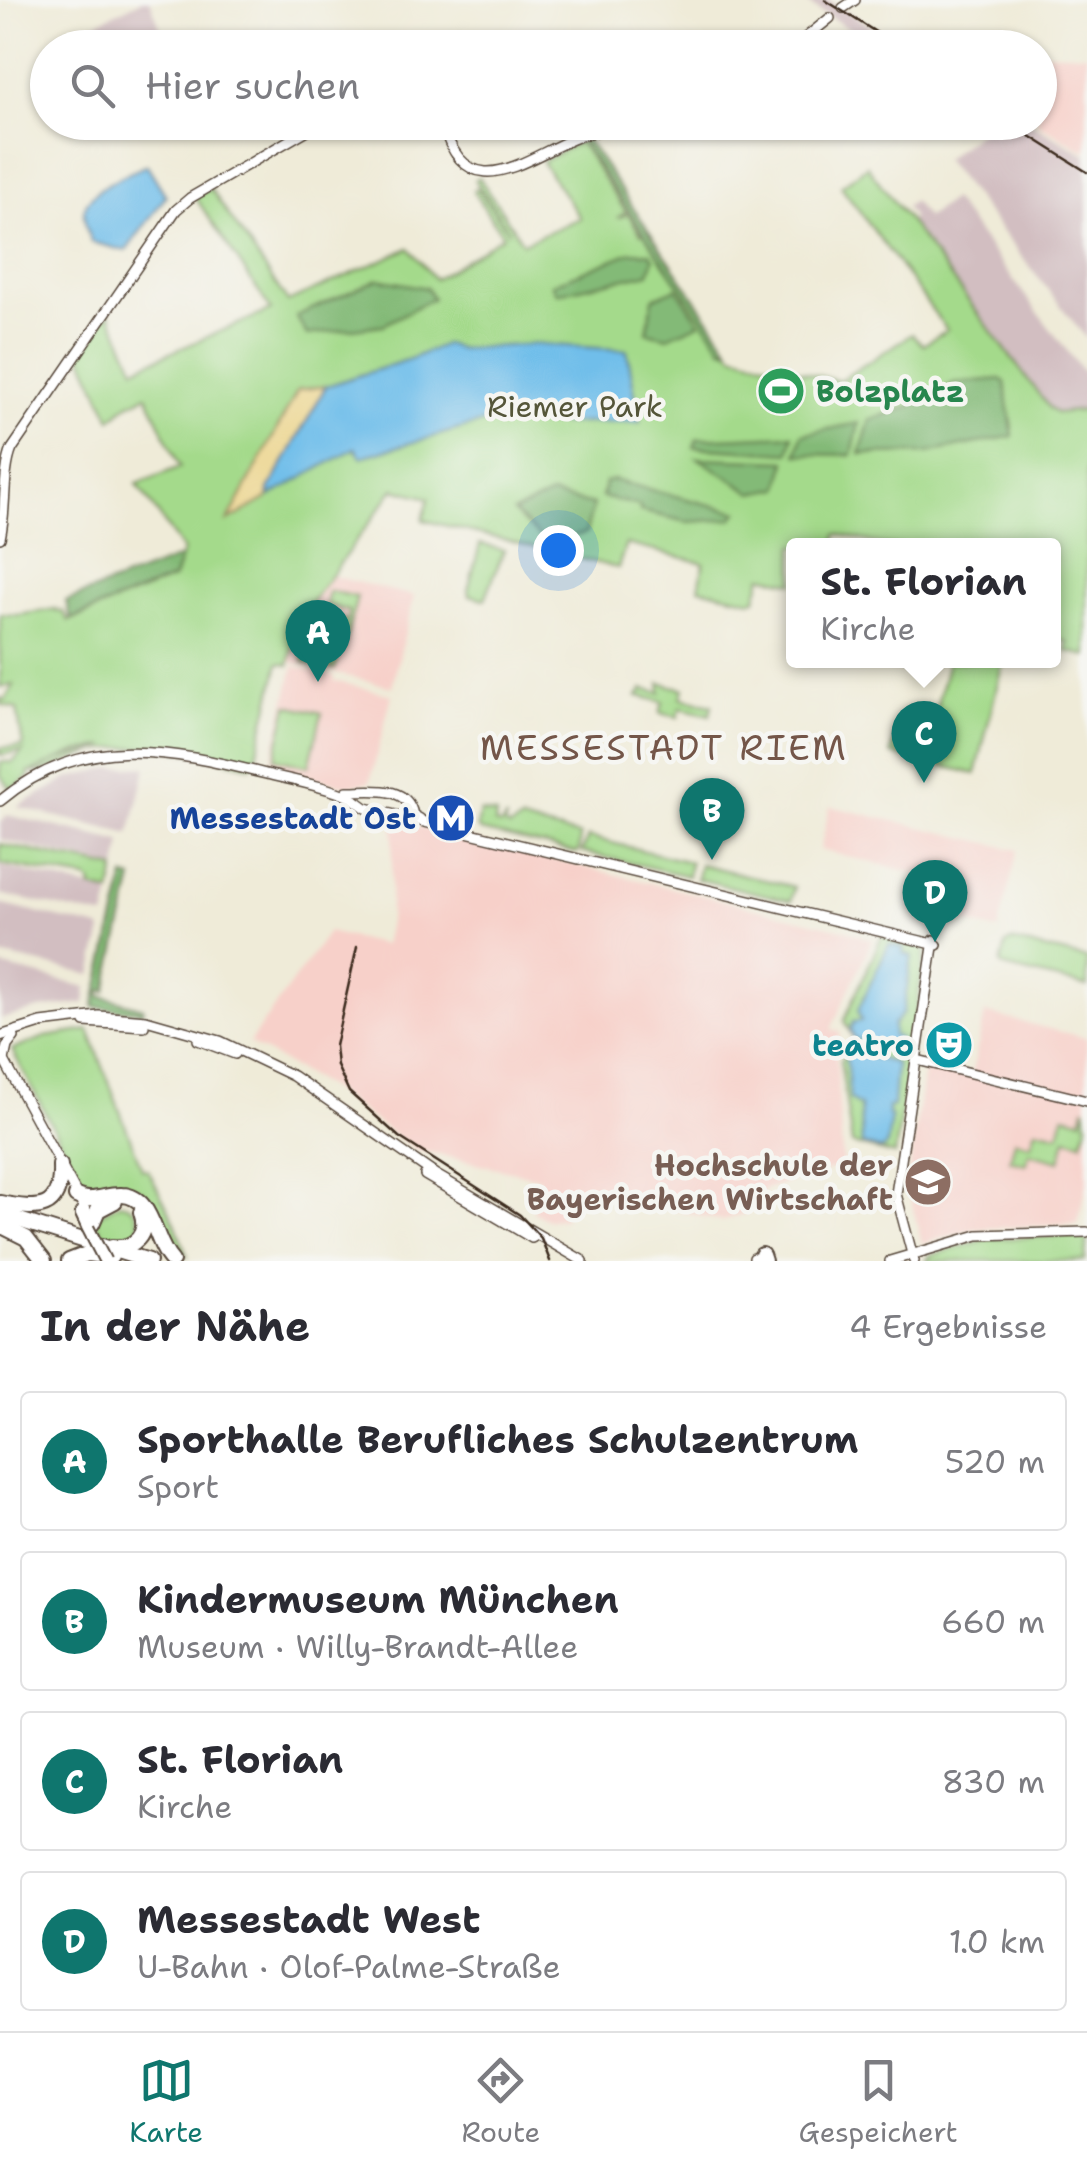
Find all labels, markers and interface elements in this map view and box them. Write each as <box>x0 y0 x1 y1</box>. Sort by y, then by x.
search box <box>30 30 1057 140</box>
icon: search <box>65 58 120 113</box>
text: Hier suchen <box>145 60 360 111</box>
sports icon: Bolzplatz <box>755 365 807 417</box>
place label: Bolzplatz <box>816 371 965 412</box>
park label: Riemer Park <box>487 386 663 427</box>
your location <box>533 525 584 576</box>
popup <box>786 538 1061 668</box>
text: St. Florian <box>820 556 1027 607</box>
pin: A <box>286 600 350 682</box>
text: Kirche <box>820 607 916 650</box>
pin: C <box>892 700 956 783</box>
district label: MESSESTADT RIEM <box>480 724 848 771</box>
pin: B <box>680 778 744 860</box>
metro station icon: Messestadt Ost <box>425 792 477 844</box>
place label: Messestadt Ost <box>169 798 416 839</box>
pin: D <box>902 860 968 942</box>
theatre icon: teatro <box>923 1019 975 1071</box>
place label: teatro <box>812 1025 914 1066</box>
place label: Hochschule der Bayerischen Wirtschaft <box>527 1145 893 1220</box>
school or university icon: Hochschule der Bayerischen Wirtschaft <box>902 1156 954 1208</box>
text: In der Nähe <box>40 1298 310 1354</box>
text: 4 Ergebnisse <box>849 1305 1047 1348</box>
text: Sporthalle Berufliches Schulzentrum <box>137 1414 858 1465</box>
text: A <box>62 1440 87 1483</box>
text: 520 m <box>945 1440 1045 1483</box>
text: Sport <box>137 1465 219 1508</box>
text: Kindermuseum München <box>137 1574 619 1625</box>
text: B <box>65 1600 84 1643</box>
text: 660 m <box>941 1600 1045 1643</box>
text: Museum · Willy-Brandt-Allee <box>137 1625 578 1668</box>
text: St. Florian <box>137 1734 343 1785</box>
text: C <box>65 1760 84 1803</box>
text: 830 m <box>942 1760 1045 1803</box>
text: Kirche <box>137 1785 232 1828</box>
text: Messestadt West <box>137 1894 480 1945</box>
text: D <box>63 1920 86 1963</box>
text: 1.0 km <box>949 1920 1045 1963</box>
text: U-Bahn · Olof-Palme-Straße <box>137 1945 561 1988</box>
tab: Karte <box>129 2053 203 2151</box>
tab: Route <box>461 2053 540 2151</box>
tab: Gespeichert <box>799 2053 958 2151</box>

